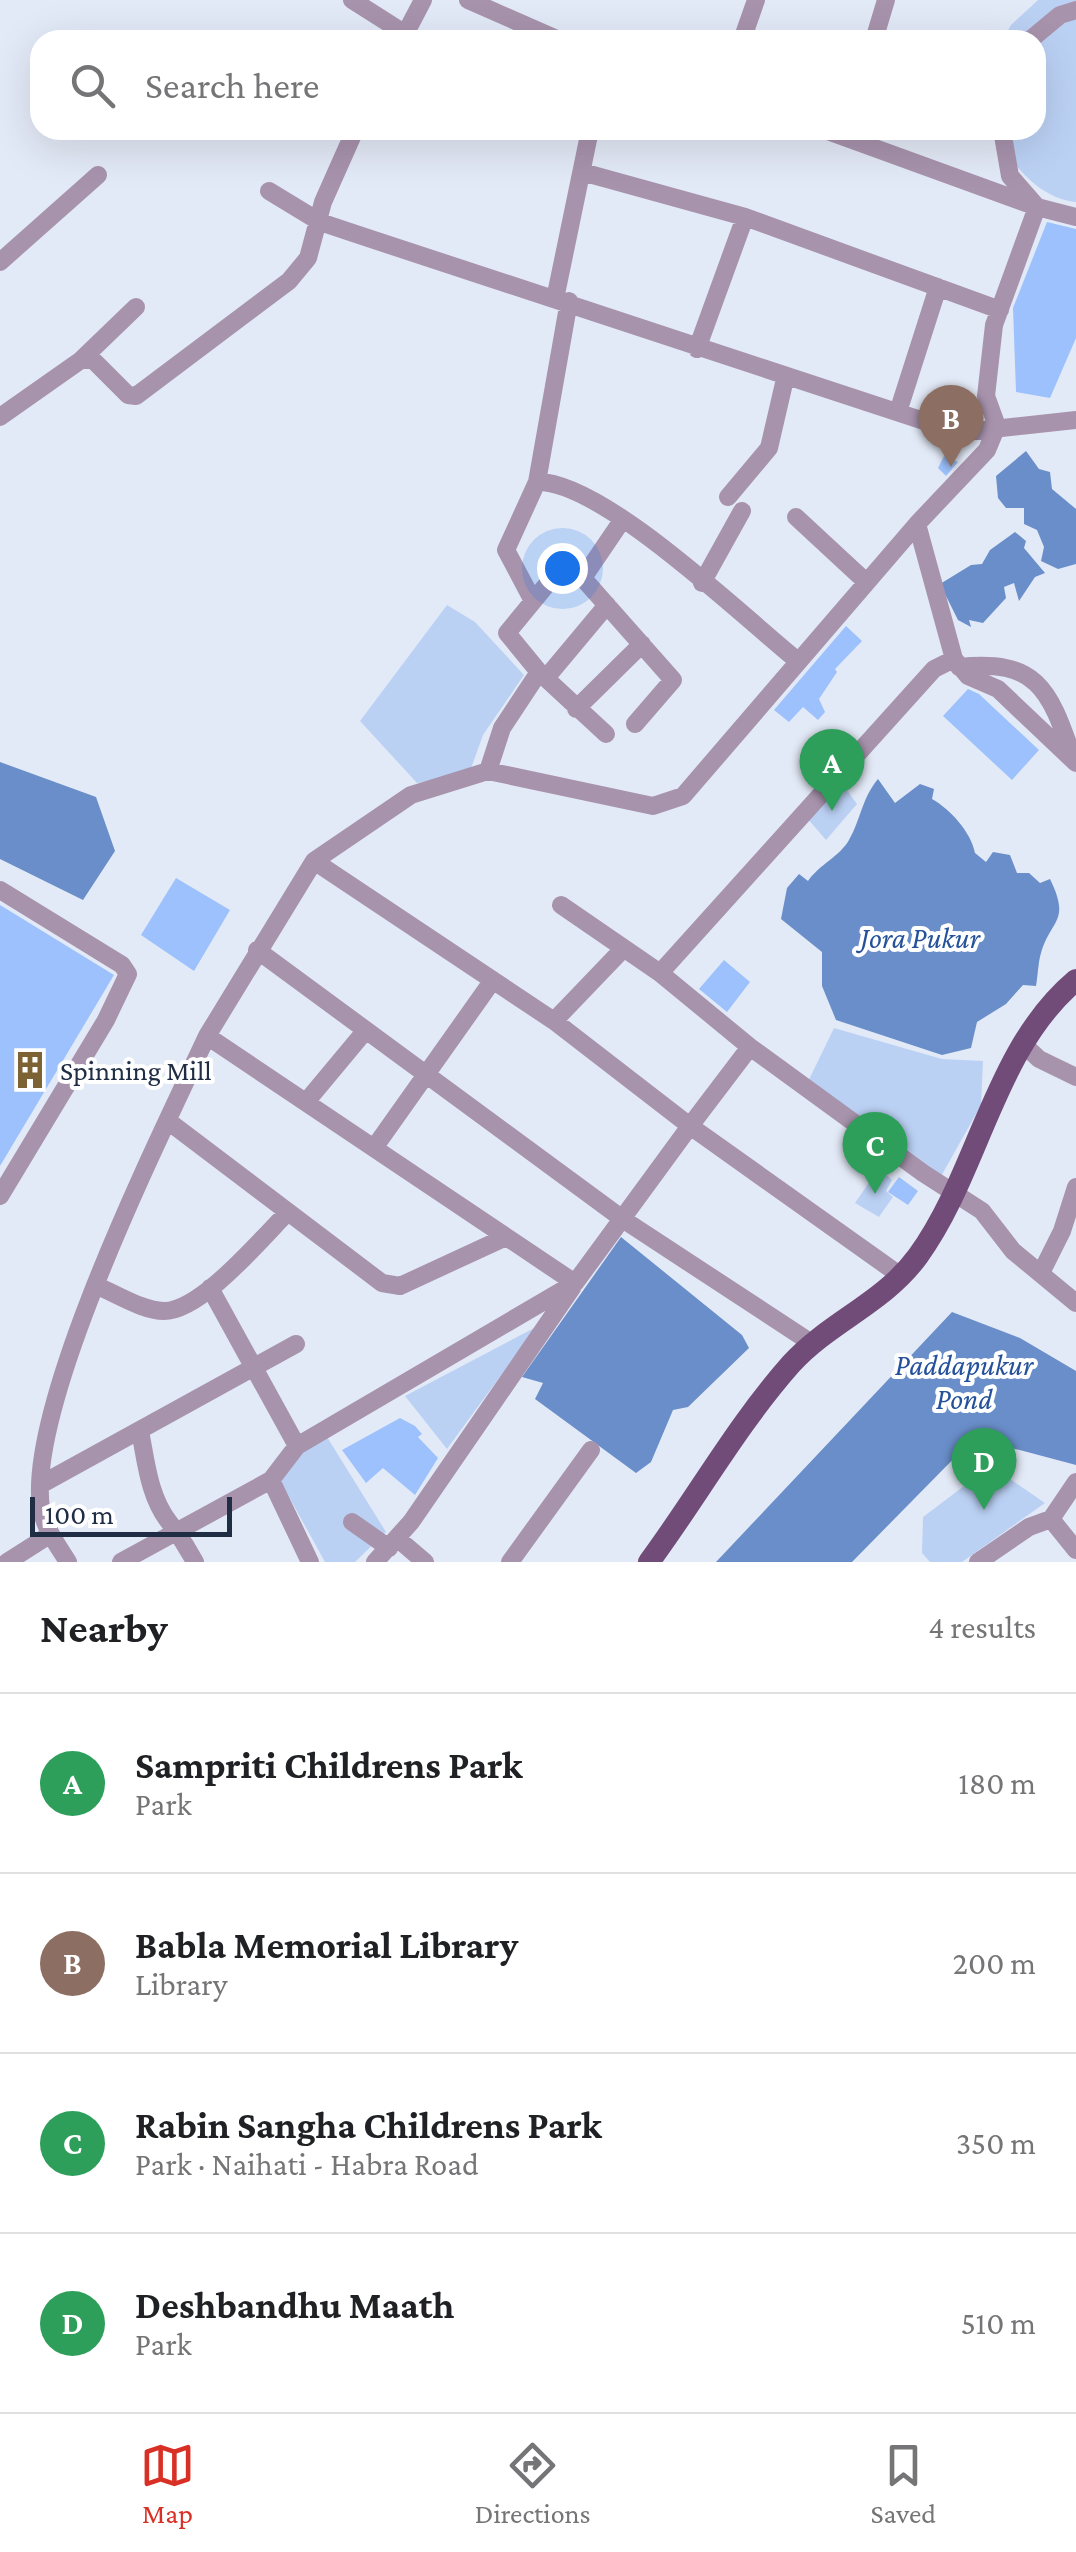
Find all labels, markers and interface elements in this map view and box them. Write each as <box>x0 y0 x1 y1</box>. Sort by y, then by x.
search box <box>30 30 1046 140</box>
icon: search <box>65 58 120 113</box>
text: Search here <box>145 64 319 106</box>
pin: B <box>918 384 984 467</box>
your location <box>537 543 588 594</box>
pin: A <box>800 728 864 811</box>
water label: Jora Pukur <box>855 921 981 954</box>
building icon: Spinning Mill <box>9 1049 51 1091</box>
place label: Spinning Mill <box>60 1055 212 1086</box>
pin: C <box>842 1112 908 1194</box>
water label: Paddapukur Pond <box>895 1348 1035 1415</box>
pin: D <box>952 1428 1016 1510</box>
scale bar <box>30 1492 232 1536</box>
text: 100 m <box>45 1499 114 1530</box>
text: Nearby <box>40 1604 168 1651</box>
text: 4 results <box>928 1609 1036 1645</box>
text: Sampriti Childrens Park <box>135 1744 523 1786</box>
text: A <box>63 1765 82 1801</box>
text: 180 m <box>958 1765 1036 1801</box>
text: Park <box>135 1786 192 1822</box>
text: Babla Memorial Library <box>135 1924 518 1966</box>
text: B <box>63 1945 82 1981</box>
text: 200 m <box>953 1945 1036 1981</box>
text: Library <box>135 1966 228 2002</box>
text: Rabin Sangha Childrens Park <box>135 2104 602 2146</box>
text: C <box>63 2125 82 2161</box>
text: 350 m <box>956 2125 1036 2161</box>
text: Park · Naihati - Habra Road <box>135 2146 479 2182</box>
text: Deshbandhu Maath <box>135 2284 454 2326</box>
text: D <box>61 2305 84 2341</box>
text: 510 m <box>961 2305 1036 2341</box>
text: Park <box>135 2326 192 2362</box>
tab: Map <box>140 2438 195 2529</box>
tab: Directions <box>475 2438 591 2529</box>
tab: Saved <box>870 2438 936 2529</box>

